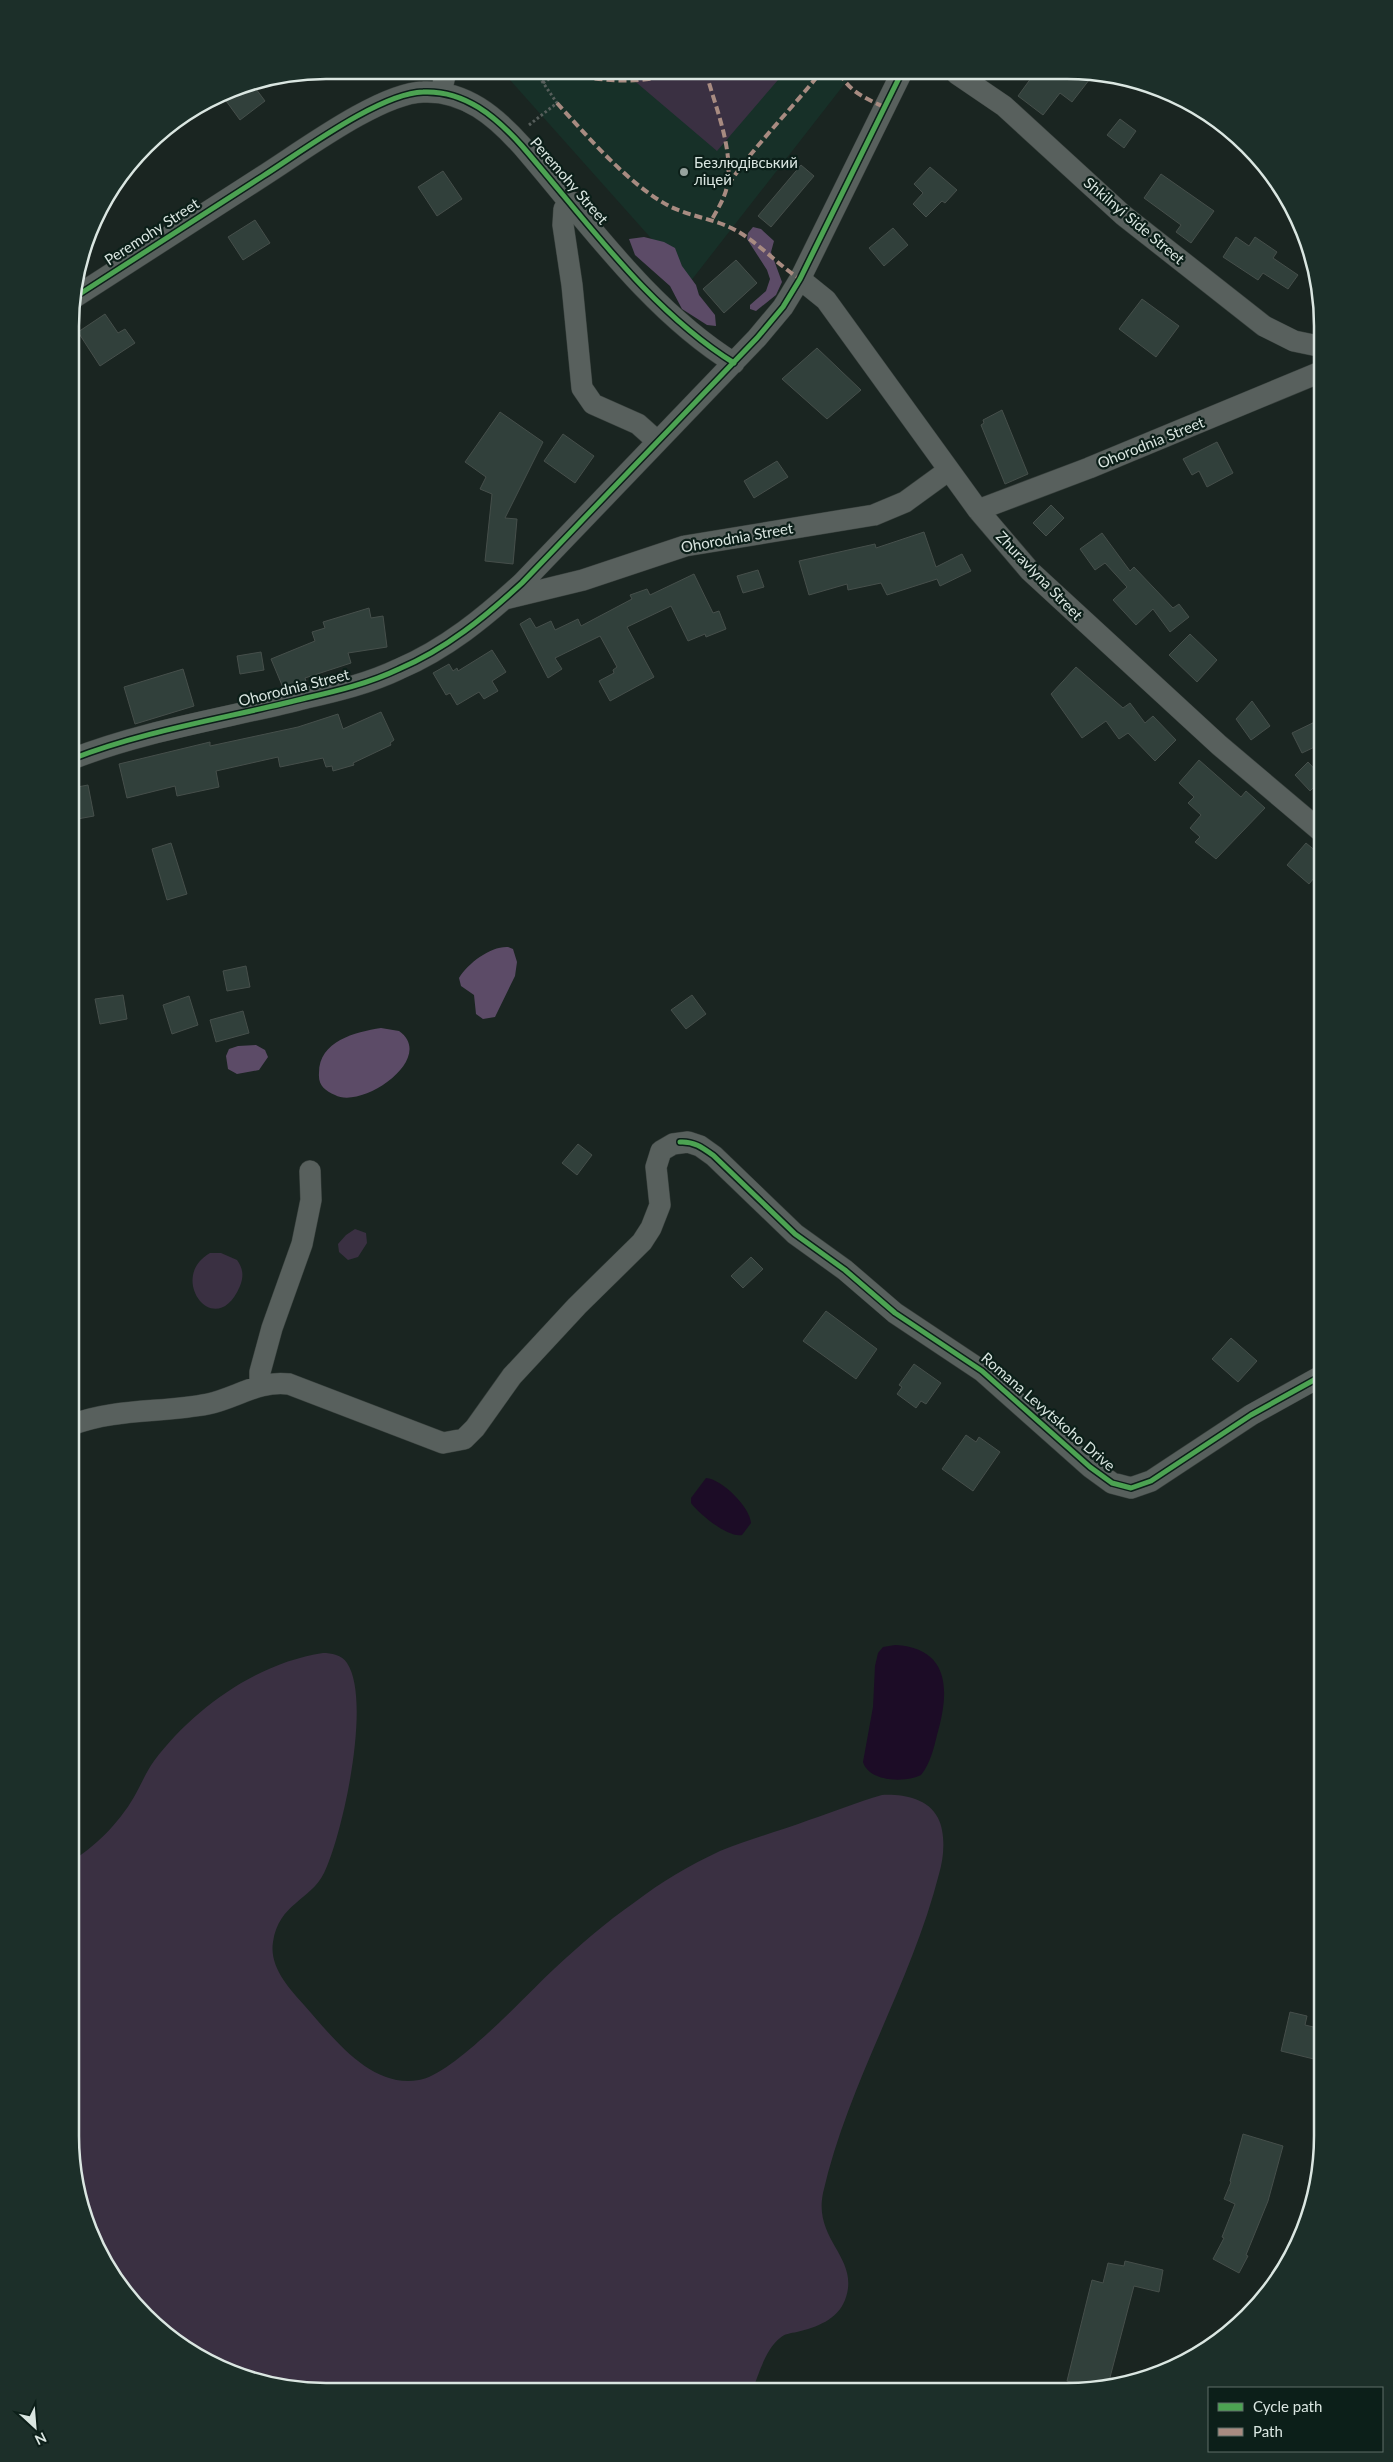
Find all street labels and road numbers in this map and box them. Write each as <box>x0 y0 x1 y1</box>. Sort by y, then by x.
street label: Peremohy Street <box>527 133 613 228</box>
street label: Shkilnyi Side Street <box>1081 173 1189 268</box>
street label: Peremohy Street <box>101 194 203 268</box>
street label: Ohorodnia Street <box>1095 412 1207 472</box>
street label: Ohorodnia Street <box>679 518 795 556</box>
street label: Zhuravlyna Street <box>993 527 1087 624</box>
street label: Ohorodnia Street <box>236 664 352 709</box>
street label: Romana Levytskoho Drive <box>978 1348 1119 1474</box>

